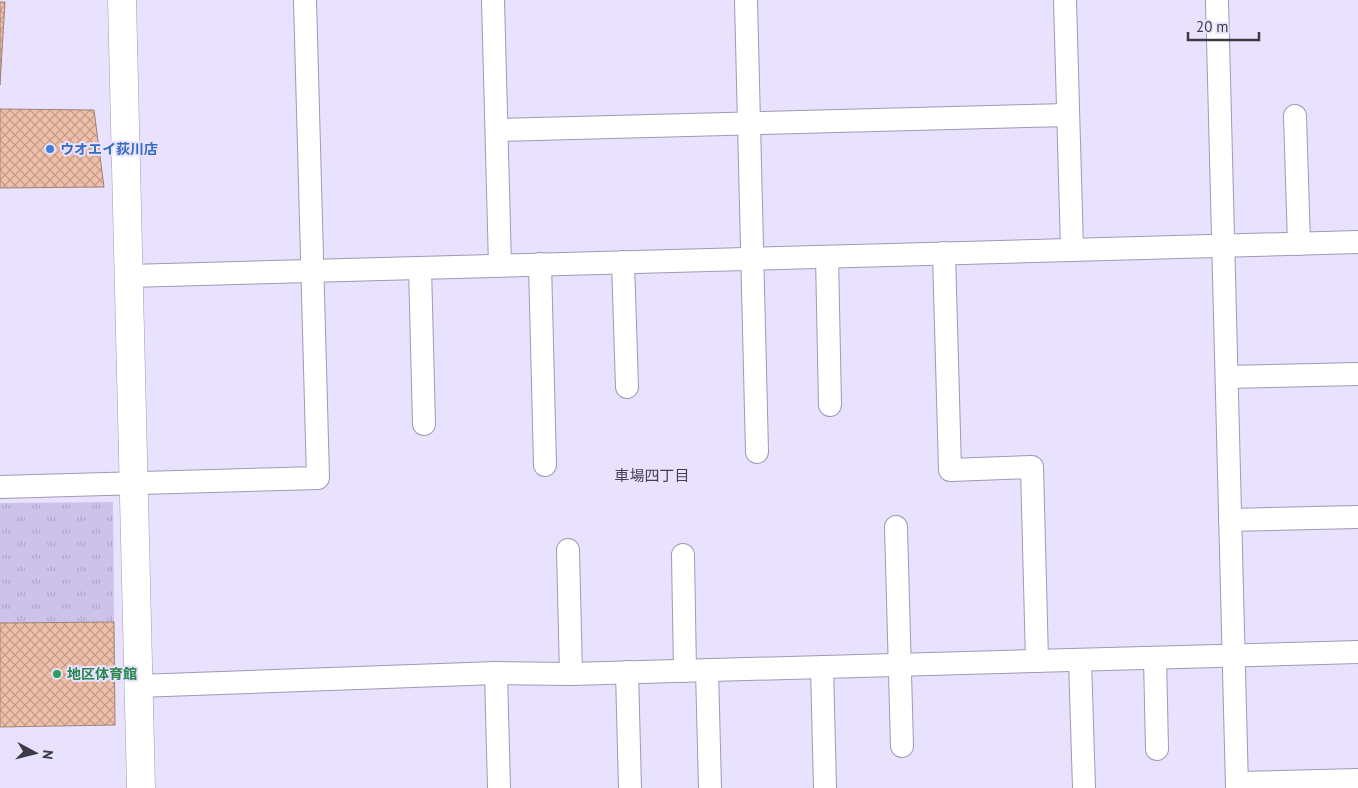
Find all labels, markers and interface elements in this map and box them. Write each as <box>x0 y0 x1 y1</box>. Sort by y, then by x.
scale bar <box>1188 10 1259 42</box>
text: 20 m <box>1196 17 1229 36</box>
place label: ウオエイ荻川店 <box>60 140 158 158</box>
marker: ウオエイ荻川店 <box>44 143 56 155</box>
district label: 車場四丁目 <box>614 466 690 485</box>
place label: 地区体育館 <box>67 665 137 683</box>
marker: 地区体育館 <box>51 668 63 680</box>
north arrow <box>10 728 60 778</box>
text: N <box>38 749 57 760</box>

